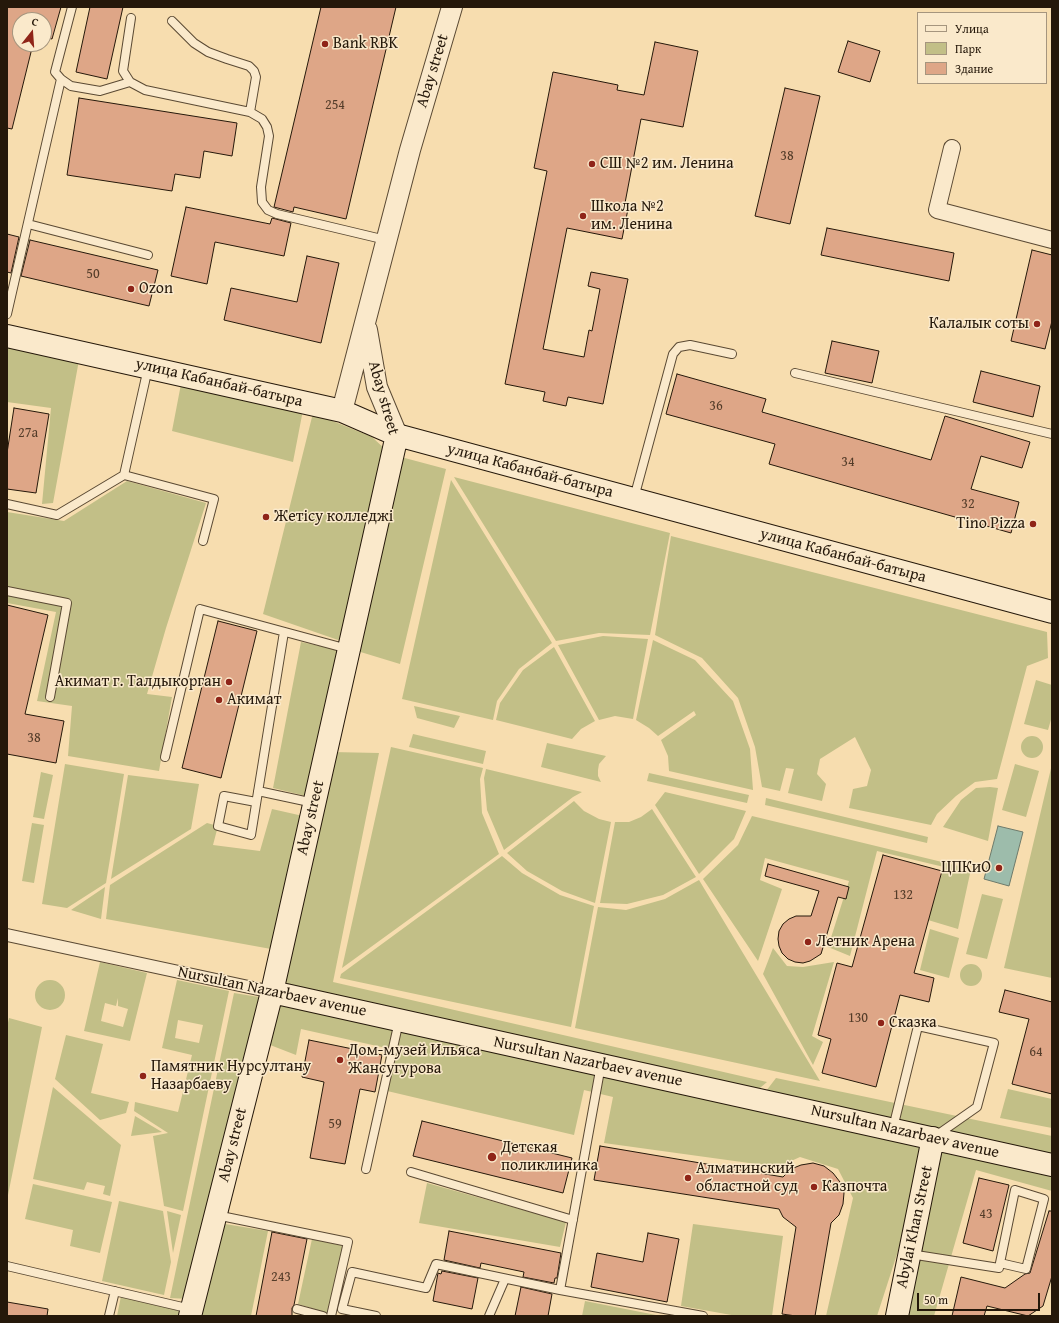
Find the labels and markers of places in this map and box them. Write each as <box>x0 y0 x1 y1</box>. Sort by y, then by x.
place label: Bank RBK <box>333 34 398 54</box>
marker: Bank RBK <box>320 39 330 49</box>
place label: СШ №2 им. Ленина <box>600 154 734 174</box>
marker: СШ №2 им. Ленина <box>587 159 597 169</box>
place label: Школа №2 им. Ленина <box>591 197 673 235</box>
marker: Школа №2 им. Ленина <box>578 211 588 221</box>
place label: Ozon <box>139 279 173 299</box>
marker: Ozon <box>126 284 136 294</box>
place label: Калалык соты <box>929 314 1029 334</box>
marker: Калалык соты <box>1032 319 1042 329</box>
place label: Жетісу колледжі <box>274 507 393 527</box>
marker: Жетісу колледжі <box>261 512 271 522</box>
place label: Tino Pizza <box>956 514 1025 534</box>
marker: Tino Pizza <box>1028 519 1038 529</box>
place label: Акимат г. Талдыкорган <box>55 672 221 692</box>
marker: Акимат г. Талдыкорган <box>224 677 234 687</box>
place label: Акимат <box>227 690 281 710</box>
marker: Акимат <box>214 695 224 705</box>
place label: ЦПКиО <box>941 858 991 878</box>
marker: ЦПКиО <box>994 863 1004 873</box>
place label: Летник Арена <box>816 932 915 952</box>
marker: Летник Арена <box>803 937 813 947</box>
place label: Сказка <box>889 1013 937 1033</box>
marker: Сказка <box>876 1018 886 1028</box>
place label: Дом-музей Ильяса Жансугурова <box>348 1041 480 1079</box>
marker: Дом-музей Ильяса Жансугурова <box>335 1055 345 1065</box>
place label: Памятник Нурсултану Назарбаеву <box>151 1057 311 1095</box>
marker: Памятник Нурсултану Назарбаеву <box>138 1071 148 1081</box>
place label: Детская поликлиника <box>501 1138 598 1176</box>
marker: Детская поликлиника <box>486 1151 498 1163</box>
place label: Алматинский областной суд <box>696 1159 798 1197</box>
marker: Алматинский областной суд <box>683 1173 693 1183</box>
place label: Казпочта <box>822 1177 887 1197</box>
marker: Казпочта <box>809 1182 819 1192</box>

